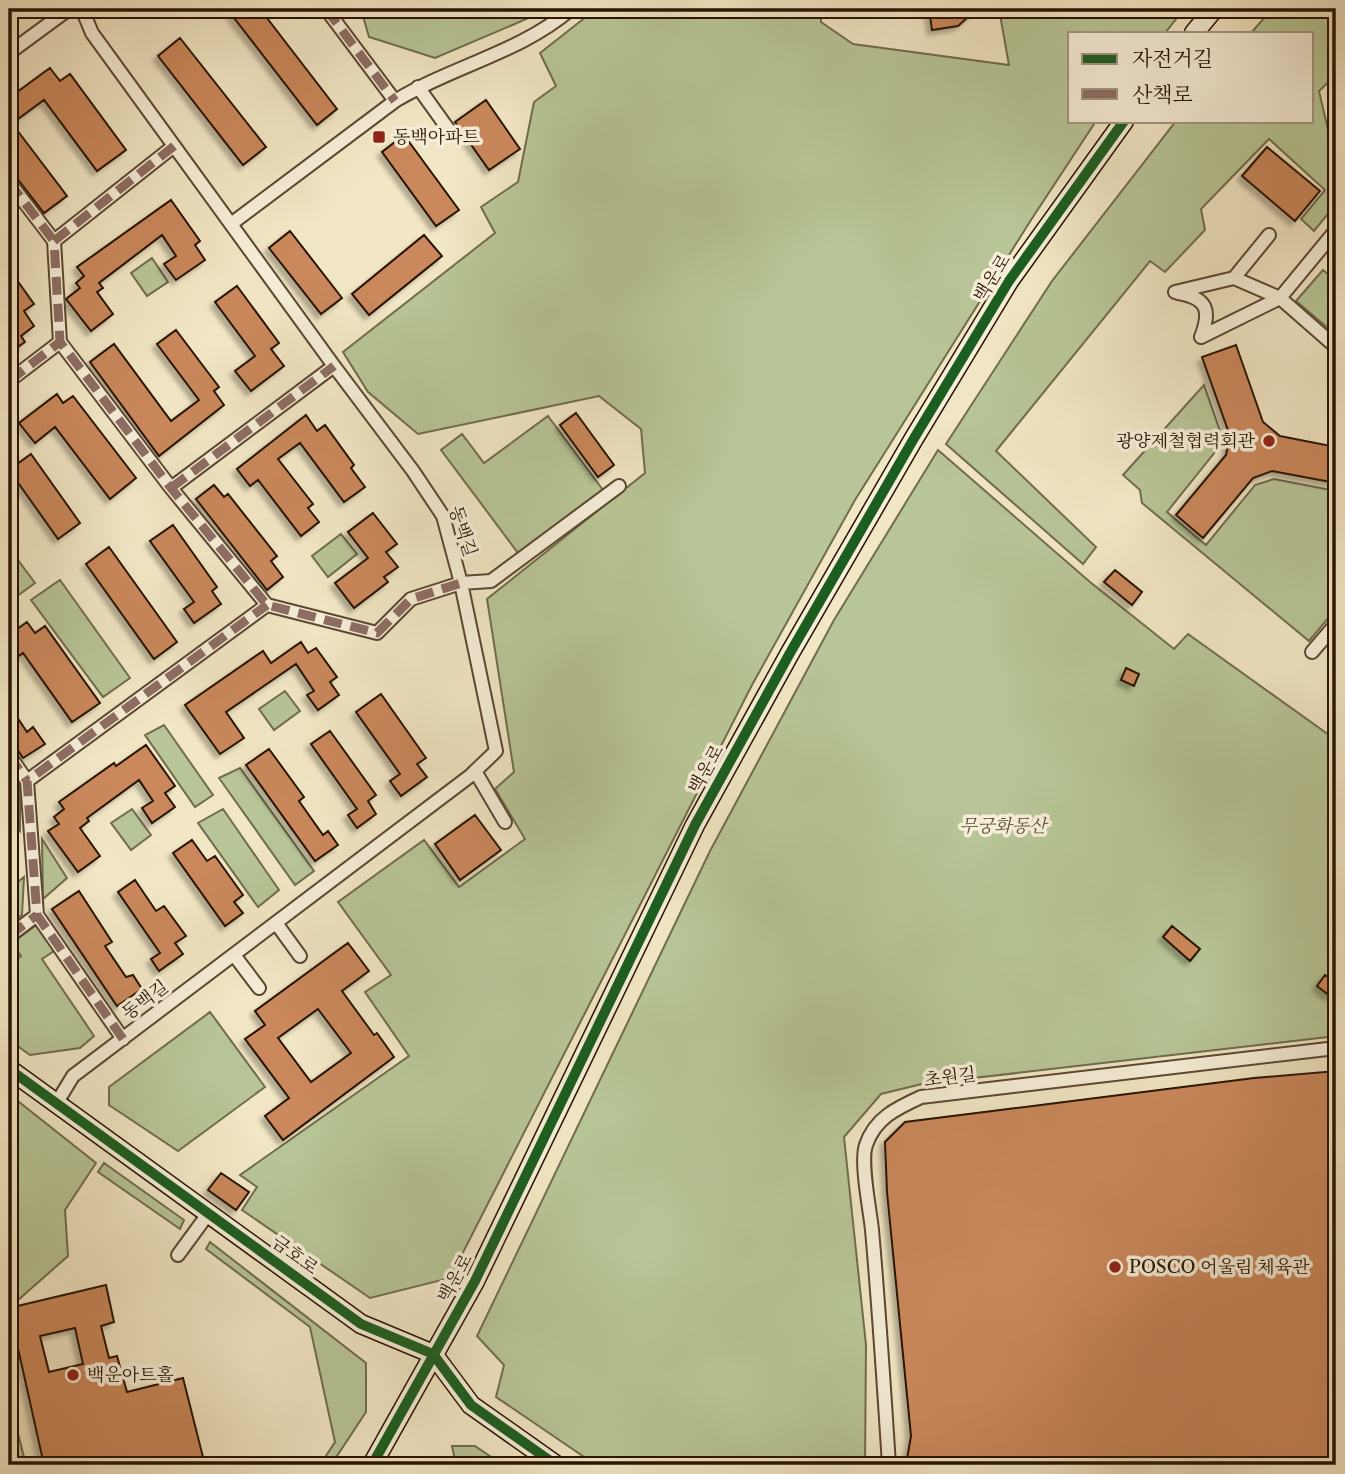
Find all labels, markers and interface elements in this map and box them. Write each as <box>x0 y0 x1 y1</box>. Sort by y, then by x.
legend <box>1068 32 1314 122</box>
text: 자전거길 <box>1132 46 1213 71</box>
text: 산책로 <box>1132 82 1193 107</box>
place label: 동백아파트 <box>393 126 481 148</box>
marker: 동백아파트 <box>371 129 387 145</box>
street label: 백운로 <box>969 250 1015 306</box>
place label: 광양제철협력회관 <box>1116 430 1256 452</box>
marker: 광양제철협력회관 <box>1261 433 1277 449</box>
street label: 동백길 <box>444 503 482 559</box>
street label: 백운로 <box>684 741 728 797</box>
park label: 무궁화동산 <box>960 815 1049 837</box>
street label: 동백길 <box>118 976 172 1024</box>
street label: 초원길 <box>923 1063 977 1091</box>
street label: 금호로 <box>267 1231 323 1279</box>
street label: 백운로 <box>433 1250 477 1306</box>
place label: POSCO 어울림 체육관 <box>1129 1256 1310 1278</box>
marker: POSCO 어울림 체육관 <box>1107 1259 1123 1275</box>
place label: 백운아트홀 <box>87 1364 174 1386</box>
marker: 백운아트홀 <box>65 1367 81 1383</box>

